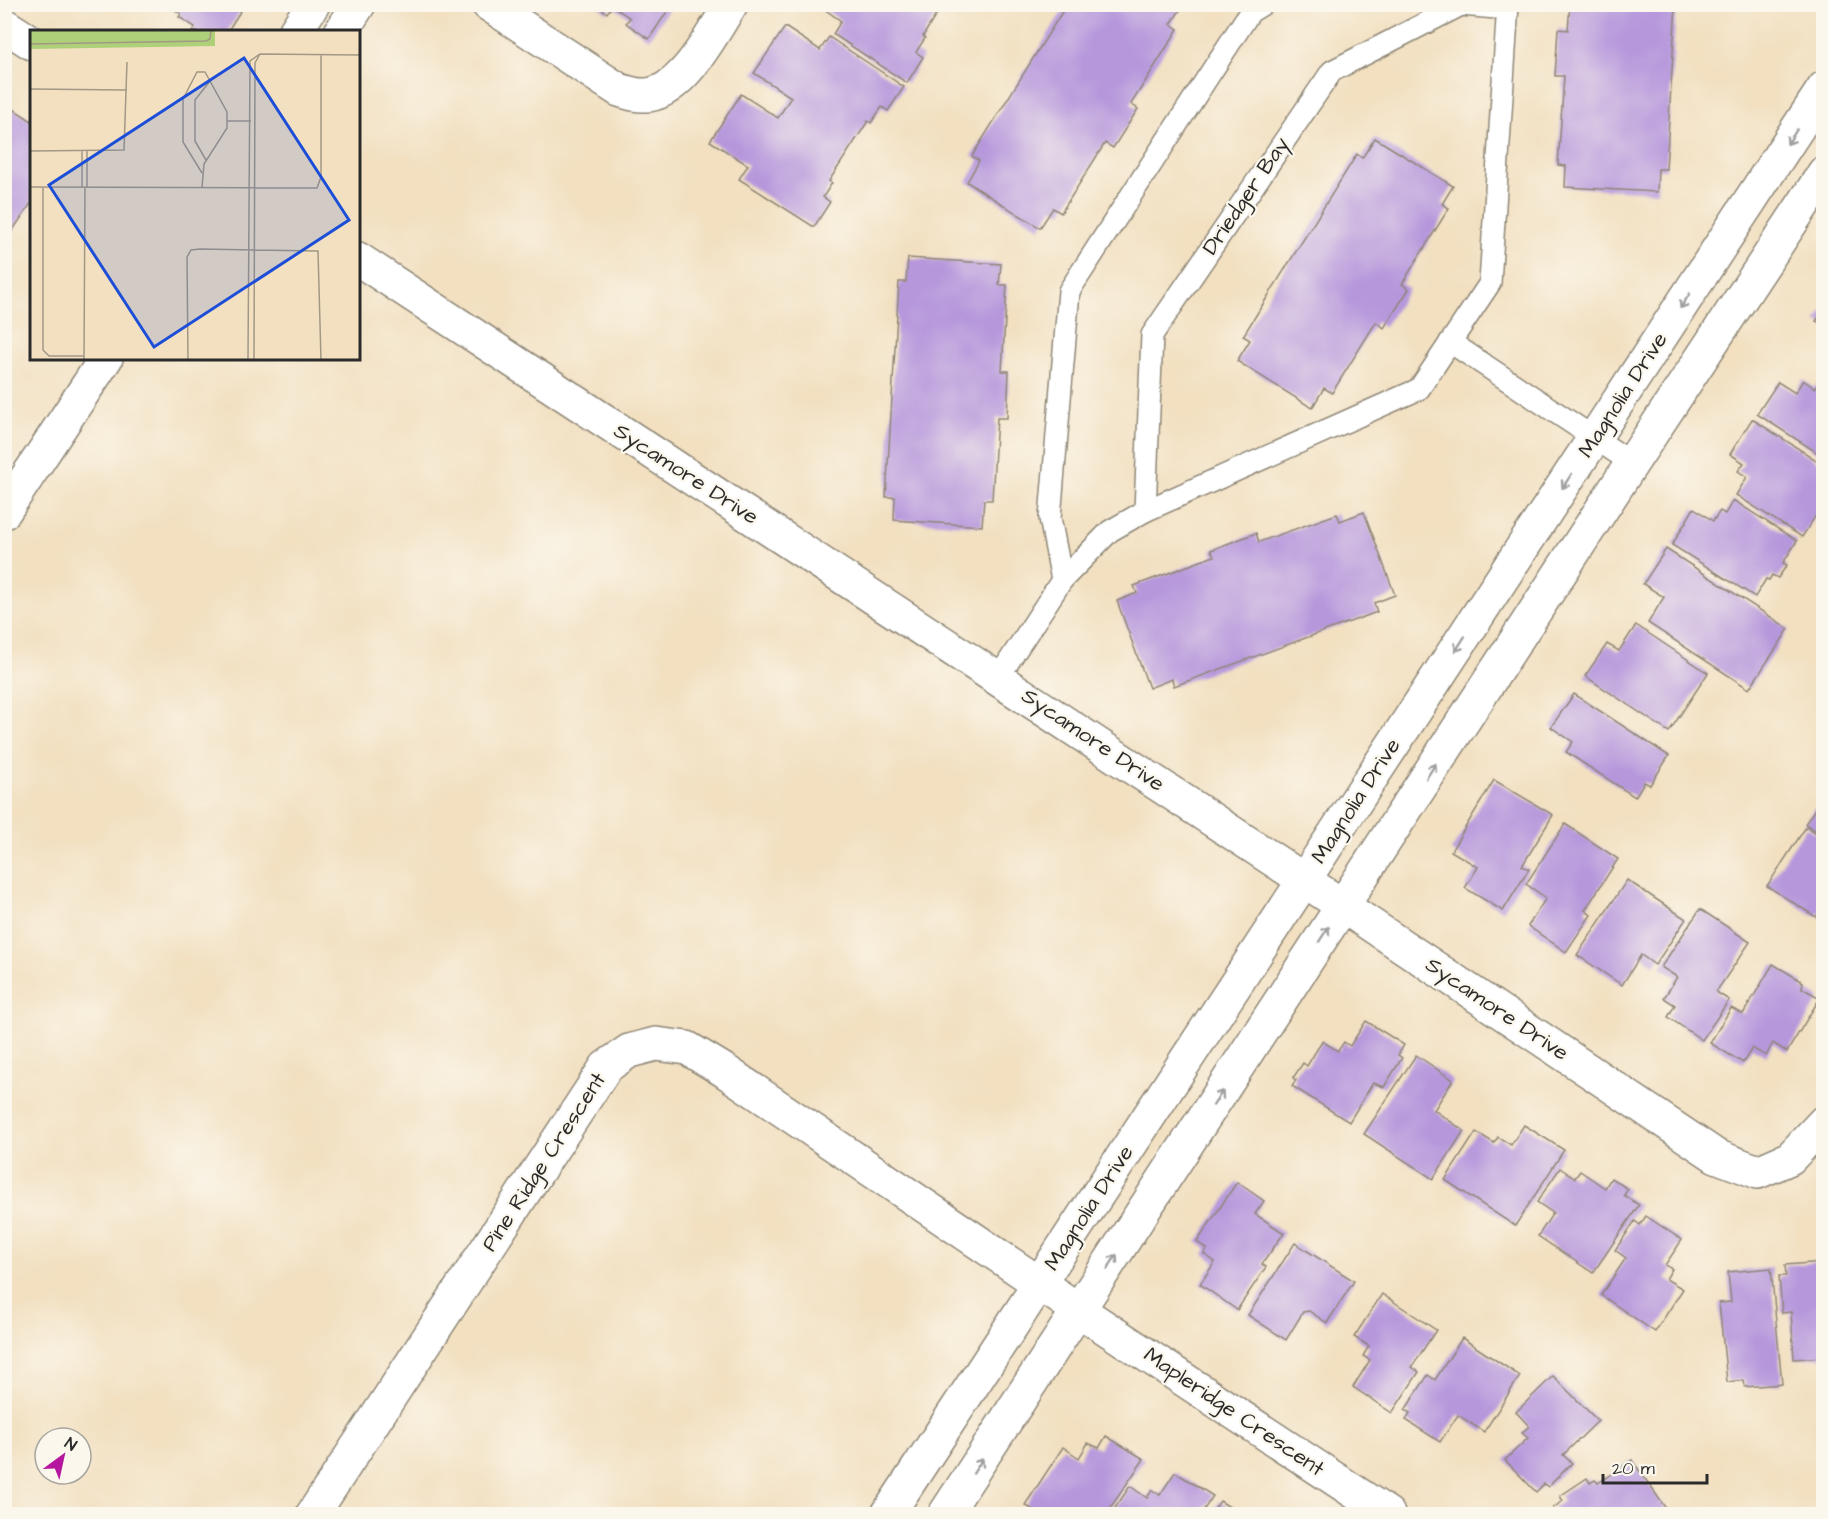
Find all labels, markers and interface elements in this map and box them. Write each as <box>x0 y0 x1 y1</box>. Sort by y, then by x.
inset map <box>30 30 360 360</box>
one-way arrow <box>1785 128 1797 145</box>
street label: Driedger Bay <box>1195 131 1298 262</box>
one-way arrow <box>1679 292 1691 308</box>
street label: Magnolia Drive <box>1571 326 1676 464</box>
street label: Sycamore Drive <box>607 416 764 533</box>
one-way arrow <box>1561 473 1573 489</box>
one-way arrow <box>1453 635 1465 652</box>
street label: Sycamore Drive <box>1015 681 1171 800</box>
street label: Magnolia Drive <box>1304 732 1409 870</box>
one-way arrow <box>1425 763 1437 780</box>
one-way arrow <box>1318 927 1330 943</box>
street label: Sycamore Drive <box>1419 950 1575 1069</box>
street label: Pine Ridge Crescent <box>474 1066 614 1258</box>
one-way arrow <box>1212 1090 1224 1107</box>
street label: Magnolia Drive <box>1037 1139 1142 1277</box>
one-way arrow <box>1106 1254 1118 1270</box>
street label: Mapleridge Crescent <box>1137 1340 1331 1485</box>
north arrow <box>33 1426 93 1486</box>
text: N <box>60 1432 81 1456</box>
scale bar <box>1603 1447 1706 1485</box>
text: 20 m <box>1612 1456 1655 1481</box>
one-way arrow <box>971 1457 984 1474</box>

